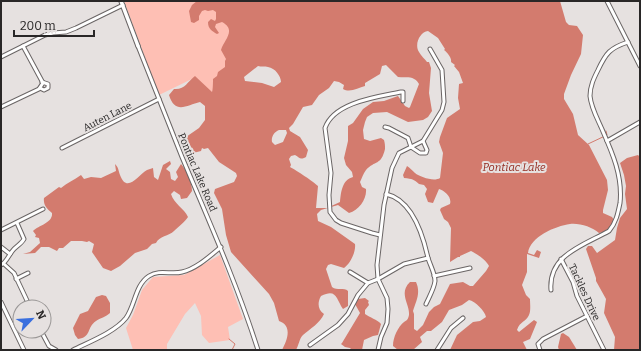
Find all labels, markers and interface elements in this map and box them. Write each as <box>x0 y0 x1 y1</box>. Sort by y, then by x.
scale bar <box>14 12 94 38</box>
text: 200 m <box>20 19 56 33</box>
street label: Auten Lane <box>81 100 134 134</box>
street label: Pontiac Lake Road <box>175 131 219 214</box>
water label: Pontiac Lake <box>482 161 546 174</box>
street label: Tackles Drive <box>566 262 602 323</box>
north arrow <box>12 299 52 339</box>
text: N <box>33 308 49 322</box>

